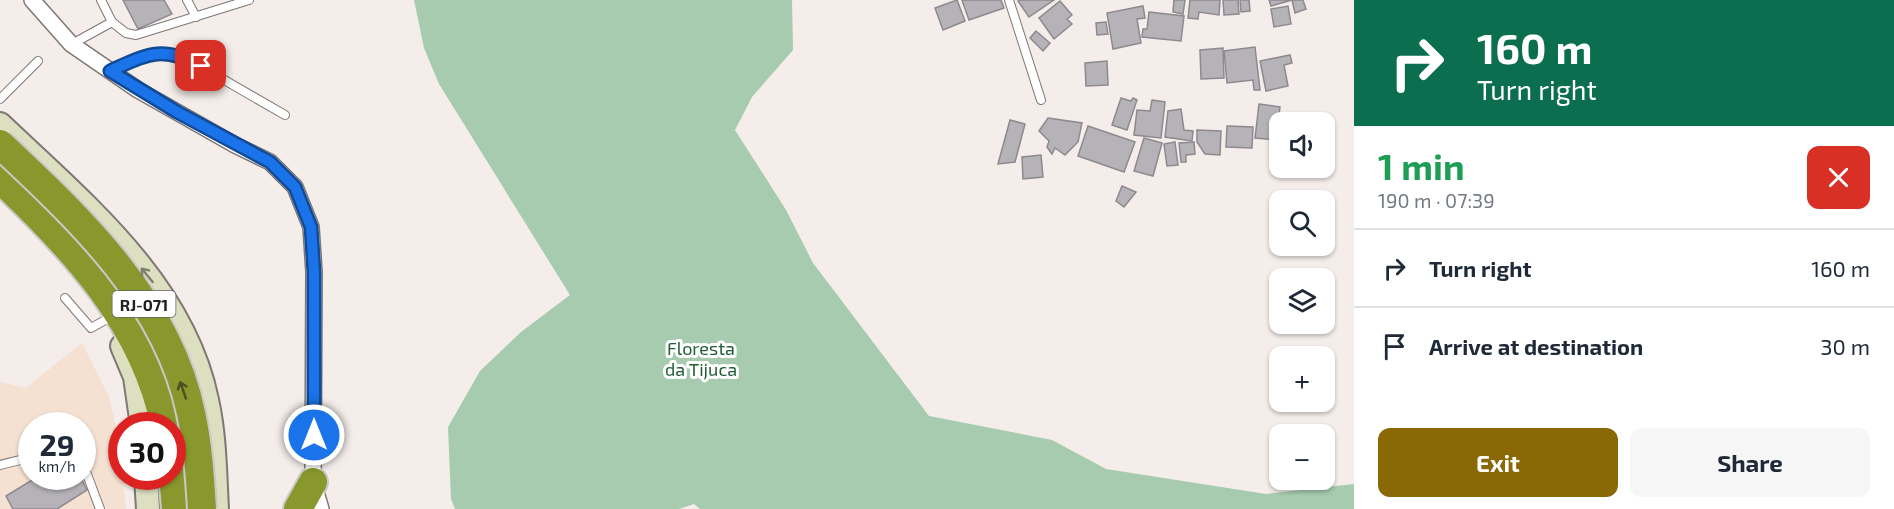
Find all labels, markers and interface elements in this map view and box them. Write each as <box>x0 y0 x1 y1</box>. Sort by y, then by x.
text: 160 m <box>1477 22 1593 72</box>
icon: right <box>1378 24 1456 102</box>
pin <box>175 40 226 91</box>
icon: arrive <box>184 49 217 82</box>
text: Turn right <box>1477 73 1597 105</box>
map controls <box>1269 112 1335 490</box>
button: sound <box>1269 112 1335 178</box>
text: 1 min <box>1378 144 1465 187</box>
button: close <box>1807 146 1870 209</box>
text: 190 m · 07:39 <box>1378 188 1495 212</box>
button: search <box>1269 190 1335 256</box>
icon: right <box>1378 252 1411 285</box>
text: Turn right <box>1429 255 1531 281</box>
text: 160 m <box>1811 255 1870 281</box>
one-way arrow <box>140 268 154 283</box>
button: layers <box>1269 268 1335 334</box>
road number: RJ-071 <box>112 291 176 317</box>
icon: arrive <box>1378 330 1411 363</box>
text: Arrive at destination <box>1429 333 1643 359</box>
text: 30 m <box>1820 333 1870 359</box>
park label: Floresta da Tijuca <box>665 337 737 380</box>
button: + <box>1269 346 1335 412</box>
one-way arrow <box>177 381 188 399</box>
position arrow <box>282 403 346 467</box>
speed limit sign: 30 <box>108 412 186 490</box>
button: − <box>1269 424 1335 490</box>
text: 29 <box>39 426 75 462</box>
button: Exit <box>1378 428 1618 497</box>
button: Share <box>1630 428 1870 497</box>
text: km/h <box>38 457 76 475</box>

